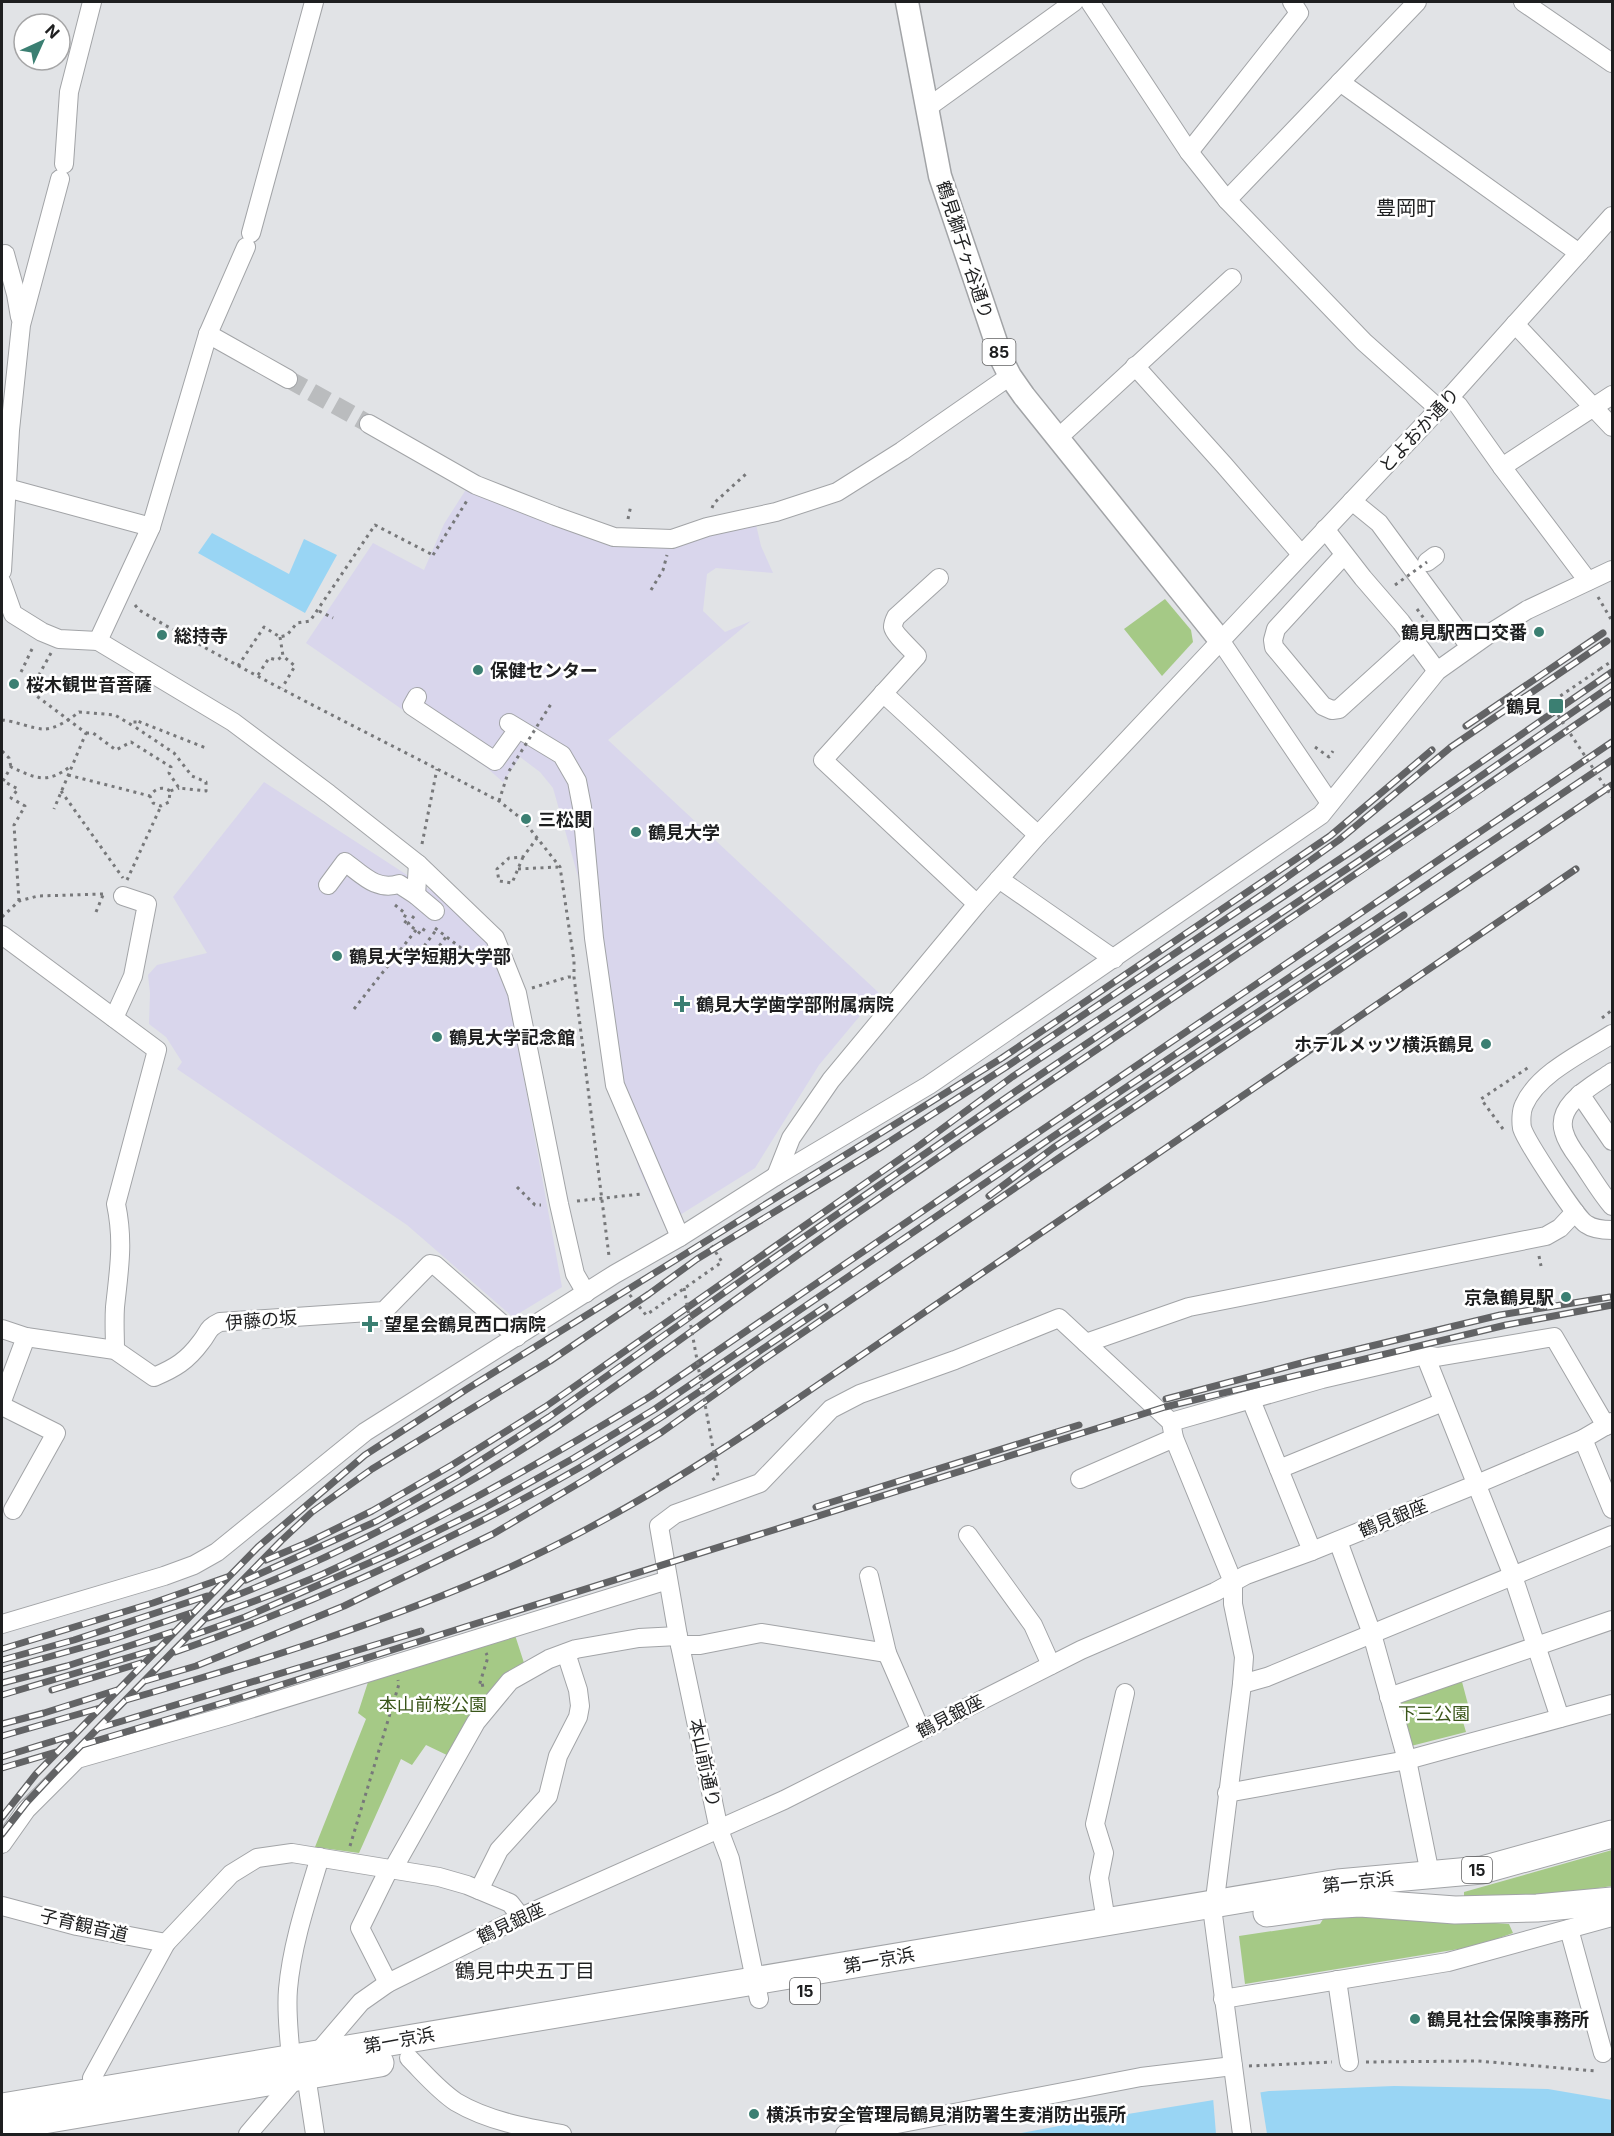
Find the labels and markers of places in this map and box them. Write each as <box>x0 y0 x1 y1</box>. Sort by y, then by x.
place label: 鶴見駅西口交番 <box>1401 622 1527 643</box>
place label: 総持寺 <box>174 625 228 646</box>
marker: 鶴見駅西口交番 <box>1532 625 1546 639</box>
marker: 総持寺 <box>155 628 169 642</box>
place label: 保健センター <box>490 660 598 681</box>
marker: 保健センター <box>471 663 485 677</box>
place label: 桜木観世音菩薩 <box>26 674 152 695</box>
marker: 桜木観世音菩薩 <box>7 677 21 691</box>
place label: 鶴見 <box>1506 696 1542 717</box>
marker: 鶴見 <box>1547 697 1565 715</box>
place label: 三松関 <box>538 809 592 830</box>
marker: 三松関 <box>519 812 533 826</box>
place label: 鶴見大学 <box>648 822 720 843</box>
marker: 鶴見大学 <box>629 825 643 839</box>
place label: 鶴見大学短期大学部 <box>349 946 511 967</box>
marker: 鶴見大学短期大学部 <box>330 949 344 963</box>
place label: 鶴見大学歯学部附属病院 <box>696 994 894 1015</box>
marker: 鶴見大学歯学部附属病院 <box>673 995 691 1013</box>
place label: 鶴見大学記念館 <box>449 1027 575 1048</box>
marker: 鶴見大学記念館 <box>430 1030 444 1044</box>
place label: ホテルメッツ横浜鶴見 <box>1294 1034 1474 1055</box>
marker: ホテルメッツ横浜鶴見 <box>1479 1037 1493 1051</box>
place label: 京急鶴見駅 <box>1464 1287 1554 1308</box>
marker: 京急鶴見駅 <box>1559 1290 1573 1304</box>
place label: 望星会鶴見西口病院 <box>384 1314 546 1335</box>
marker: 望星会鶴見西口病院 <box>361 1315 379 1333</box>
place label: 鶴見社会保険事務所 <box>1427 2009 1589 2030</box>
marker: 鶴見社会保険事務所 <box>1408 2012 1422 2026</box>
place label: 横浜市安全管理局鶴見消防署生麦消防出張所 <box>766 2104 1126 2125</box>
marker: 横浜市安全管理局鶴見消防署生麦消防出張所 <box>747 2107 761 2121</box>

